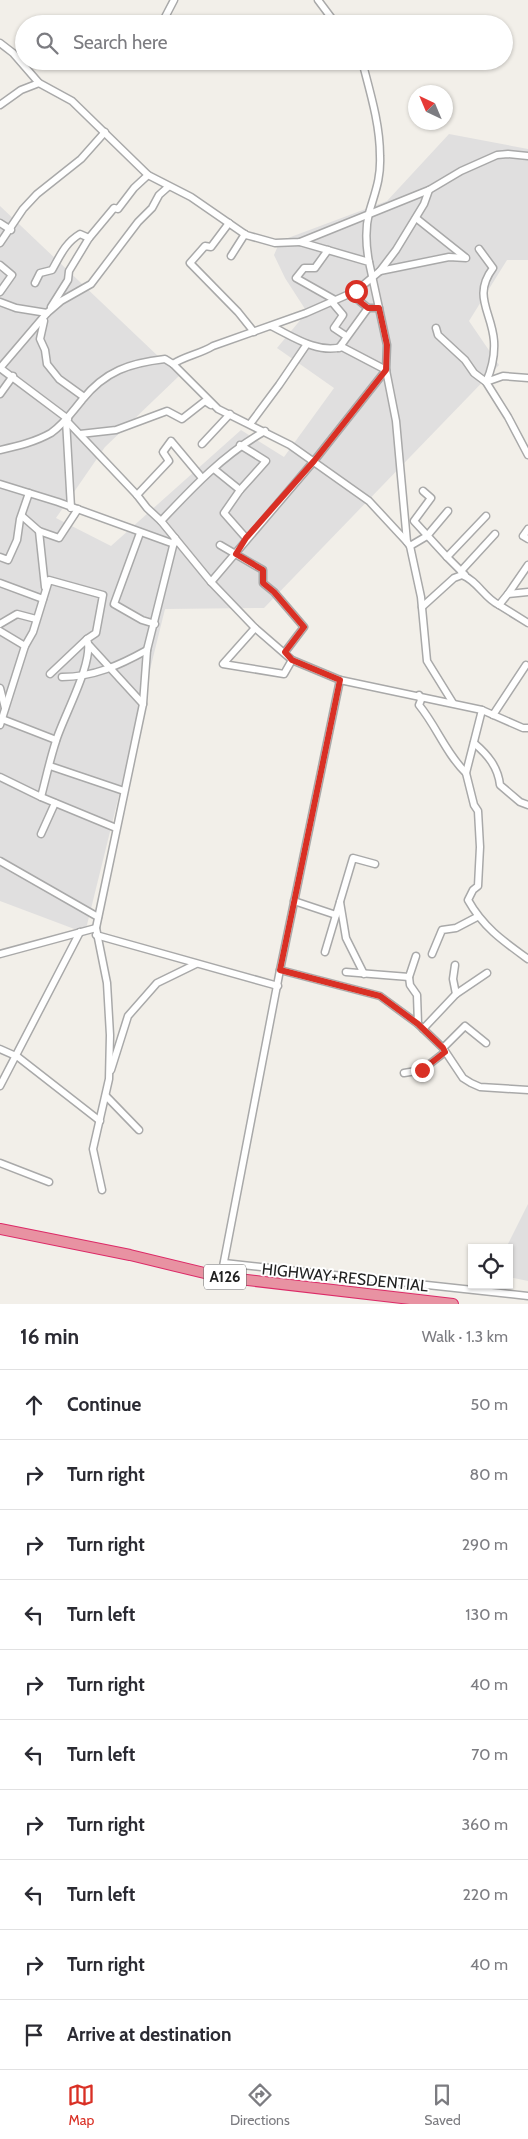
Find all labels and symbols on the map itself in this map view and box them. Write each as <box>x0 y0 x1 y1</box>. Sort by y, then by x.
north arrow <box>408 85 453 130</box>
route start <box>345 280 368 303</box>
route end <box>411 1059 434 1082</box>
street label: HIGHWAY+RESDENTIAL <box>261 1259 429 1296</box>
road number: A126 <box>204 1264 246 1290</box>

